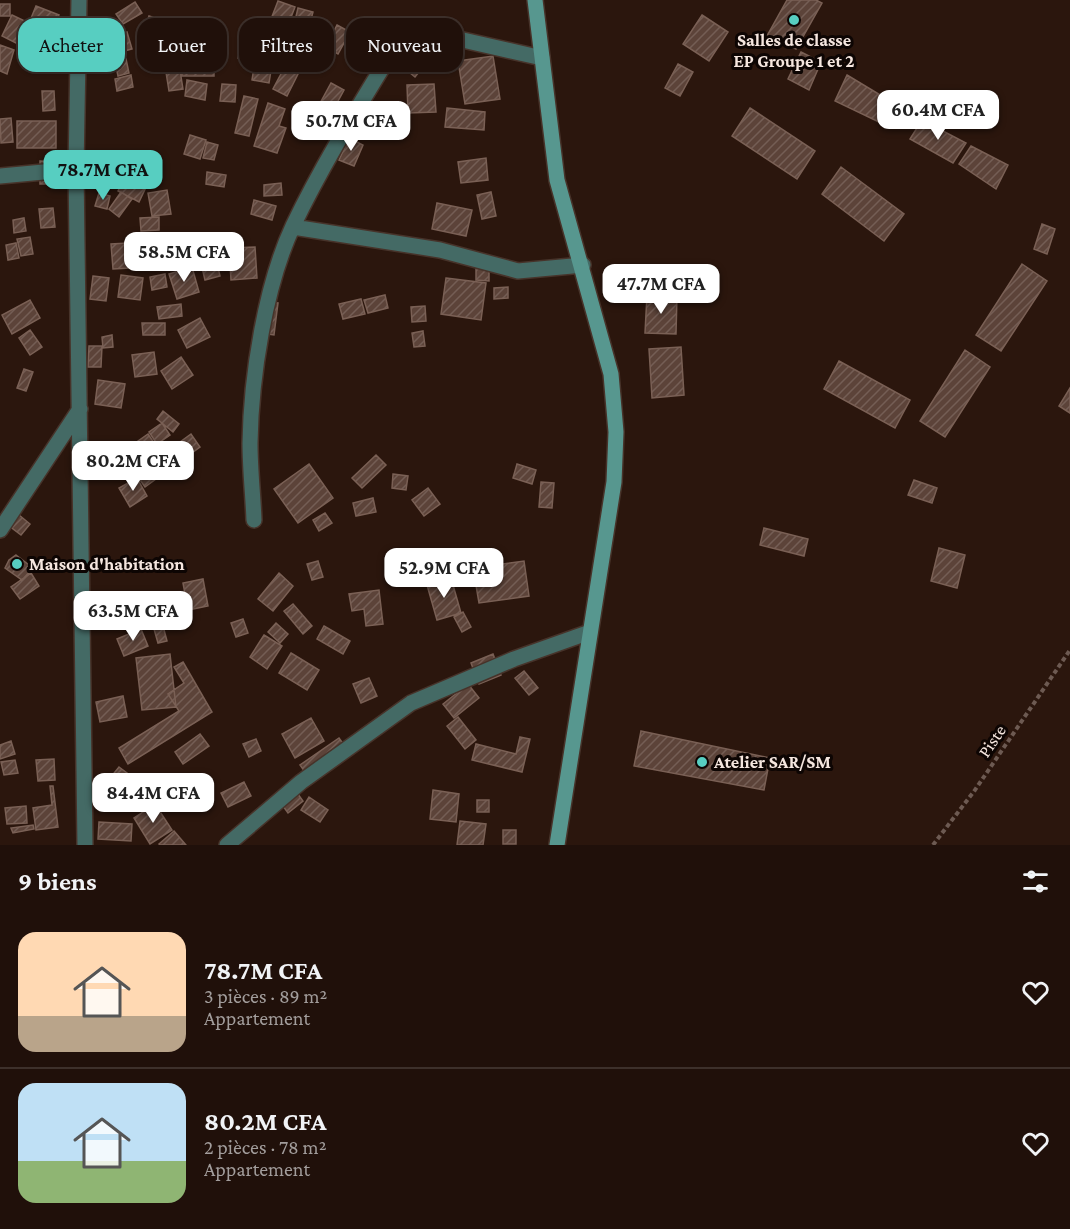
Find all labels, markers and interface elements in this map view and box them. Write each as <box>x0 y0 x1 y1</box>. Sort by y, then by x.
marker: Salles de classe EP Groupe 1 et 2 <box>787 13 801 27</box>
chip: Acheter <box>18 18 125 72</box>
chip: Louer <box>137 18 227 72</box>
chip: Filtres <box>239 18 334 72</box>
chip: Nouveau <box>346 18 463 72</box>
place label: Salles de classe EP Groupe 1 et 2 <box>733 30 855 71</box>
pin: 60.4M CFA <box>869 90 1007 141</box>
text: 60.4M CFA <box>891 98 985 120</box>
pin: 50.7M CFA <box>282 101 420 152</box>
text: 50.7M CFA <box>305 109 397 131</box>
pin: 78.7M CFA <box>34 150 172 201</box>
text: 78.7M CFA <box>58 158 148 180</box>
pin: 58.5M CFA <box>115 232 253 283</box>
text: 58.5M CFA <box>138 240 230 262</box>
pin: 47.7M CFA <box>592 264 730 315</box>
text: 47.7M CFA <box>617 272 705 294</box>
pin: 80.2M CFA <box>64 441 202 492</box>
text: 80.2M CFA <box>86 449 180 471</box>
pin: 52.9M CFA <box>375 548 513 599</box>
place label: Maison d'habitation <box>29 554 185 574</box>
text: 52.9M CFA <box>398 556 490 578</box>
marker: Maison d'habitation <box>10 557 24 571</box>
pin: 63.5M CFA <box>64 591 202 642</box>
text: 63.5M CFA <box>88 599 178 621</box>
street label: Piste <box>974 721 1010 761</box>
place label: Atelier SAR/SM <box>713 752 831 772</box>
marker: Atelier SAR/SM <box>695 755 709 769</box>
pin: 84.4M CFA <box>84 773 222 824</box>
text: 84.4M CFA <box>106 781 200 803</box>
icon: filters <box>1019 865 1052 898</box>
text: 9 biens <box>18 867 96 896</box>
icon: home <box>66 956 138 1028</box>
text: 78.7M CFA <box>204 956 322 985</box>
icon: heart <box>1019 976 1052 1009</box>
text: 3 pièces · 89 m² <box>204 985 327 1007</box>
text: Appartement <box>204 1007 310 1029</box>
icon: home <box>66 1107 138 1179</box>
text: 80.2M CFA <box>204 1107 327 1136</box>
icon: heart <box>1019 1127 1052 1160</box>
text: 2 pièces · 78 m² <box>204 1136 326 1158</box>
text: Appartement <box>204 1158 310 1180</box>

